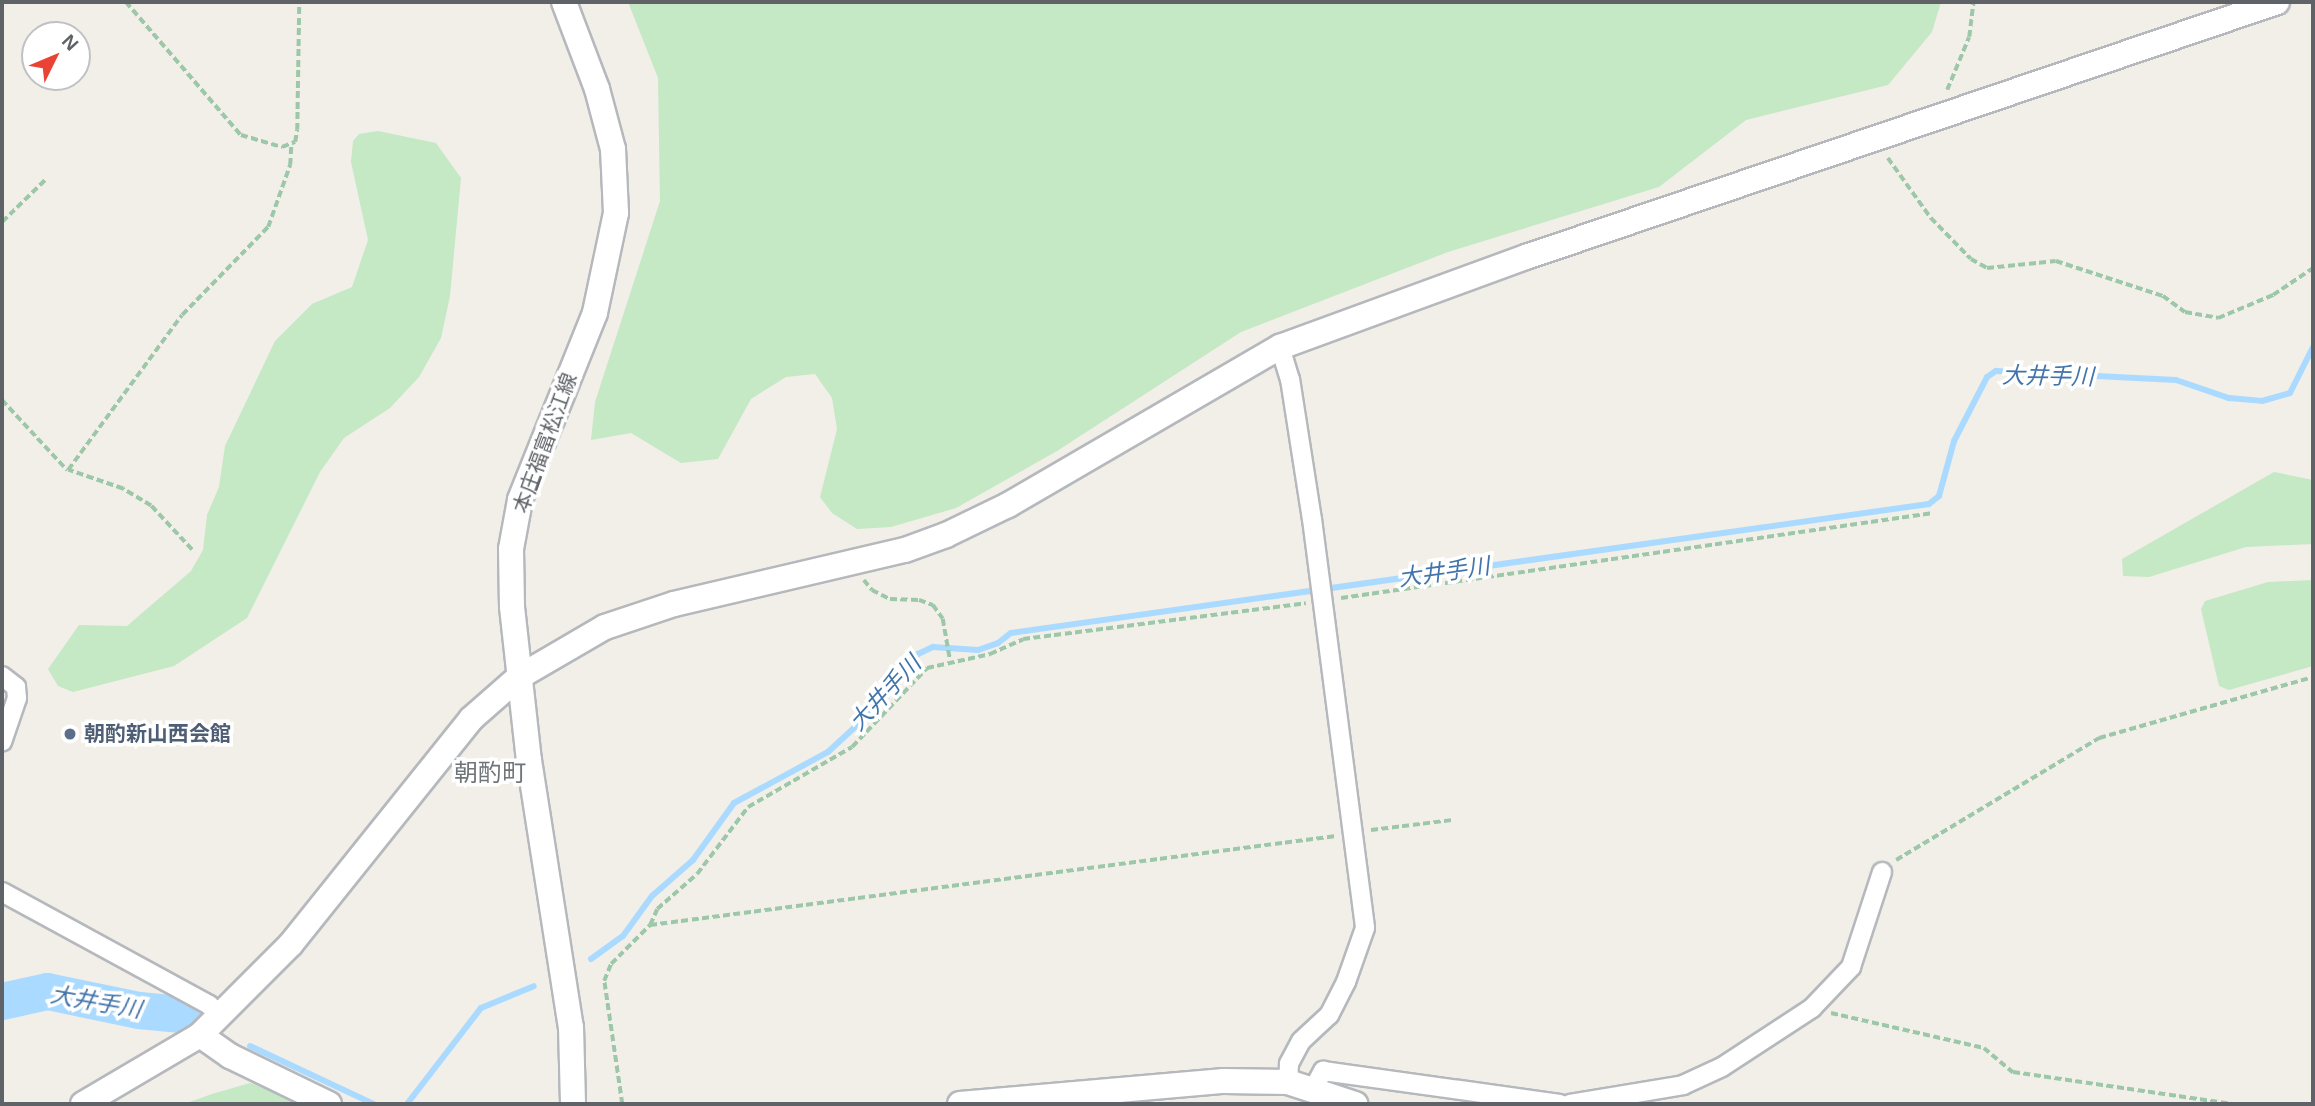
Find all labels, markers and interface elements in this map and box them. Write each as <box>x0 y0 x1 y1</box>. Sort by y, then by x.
north arrow <box>21 21 91 91</box>
text: N <box>58 31 83 55</box>
water label: 大井手川 <box>2002 361 2094 391</box>
street label: 本庄福富松江線 <box>508 370 582 516</box>
water label: 大井手川 <box>1397 552 1491 592</box>
water label: 大井手川 <box>844 650 926 736</box>
place label: 朝酌新山西会館 <box>84 721 231 747</box>
marker: 朝酌新山西会館 <box>62 726 78 742</box>
district label: 朝酌町 <box>454 759 526 787</box>
water label: 大井手川 <box>48 980 144 1024</box>

